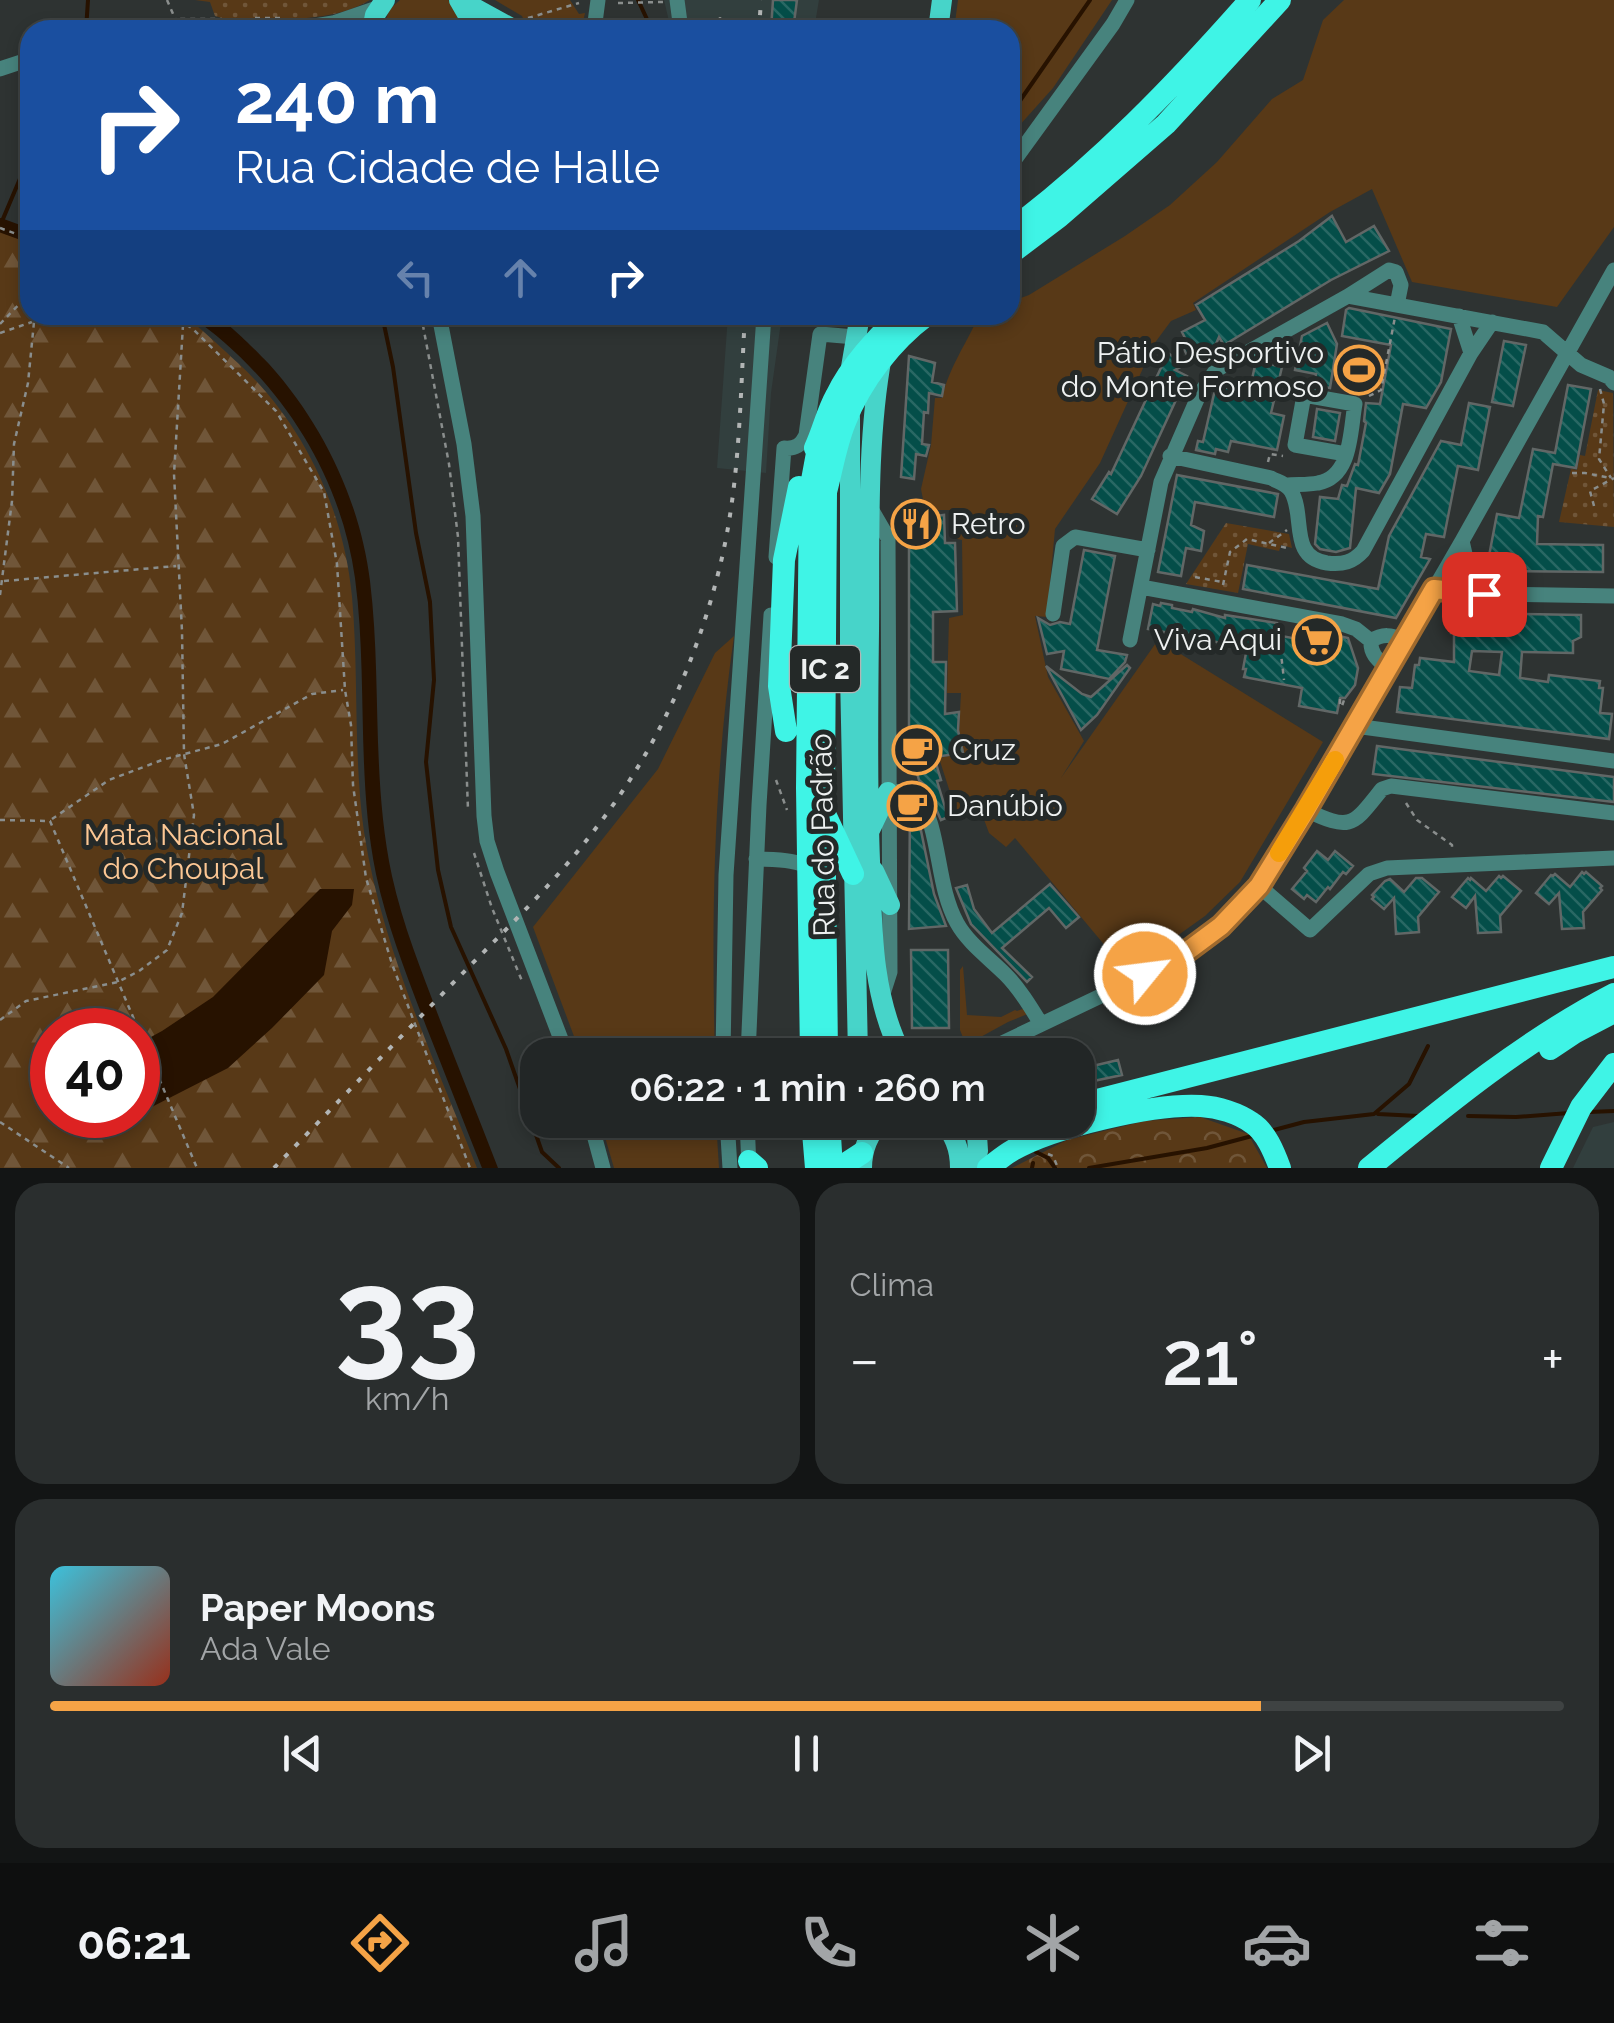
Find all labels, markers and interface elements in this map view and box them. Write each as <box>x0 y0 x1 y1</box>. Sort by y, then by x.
text: 240 m <box>235 57 439 139</box>
icon: right <box>70 60 200 190</box>
text: Rua Cidade de Halle <box>235 141 660 194</box>
icon: left <box>388 250 443 305</box>
icon: ahead <box>493 250 548 305</box>
icon: right <box>598 250 653 305</box>
place label: Pátio Desportivo do Monte Formoso <box>1061 335 1324 404</box>
sports icon: Pátio Desportivo do Monte Formoso <box>1333 344 1385 396</box>
restaurant icon: Retro <box>890 498 942 550</box>
place label: Retro <box>951 506 1026 541</box>
pin <box>1442 552 1527 637</box>
icon: arrive <box>1457 567 1512 622</box>
supermarket icon: Viva Aqui <box>1291 614 1343 666</box>
place label: Viva Aqui <box>1154 622 1282 657</box>
road number: IC 2 <box>790 646 860 692</box>
cafe icon: Cruz <box>891 724 943 776</box>
place label: Cruz <box>952 732 1016 767</box>
street label: Rua do Padrão <box>803 733 842 937</box>
cafe icon: Danúbio <box>886 780 938 832</box>
place label: Danúbio <box>947 788 1063 823</box>
park label: Mata Nacional do Choupal <box>84 817 283 886</box>
position arrow <box>1093 922 1197 1026</box>
speed limit sign: 40 <box>30 1008 160 1138</box>
text: 06:22 · 1 min · 260 m <box>629 1065 986 1110</box>
text: 33 <box>335 1239 480 1391</box>
text: Clima <box>850 1266 934 1303</box>
text: 21° <box>1162 1314 1258 1403</box>
text: − <box>850 1327 879 1392</box>
text: + <box>1541 1327 1564 1392</box>
text: km/h <box>365 1380 449 1417</box>
text: Paper Moons <box>200 1585 435 1630</box>
text: Ada Vale <box>200 1630 331 1667</box>
icon: previous <box>275 1726 330 1781</box>
icon: pause <box>779 1726 834 1781</box>
icon: next <box>1284 1726 1339 1781</box>
icon: directions <box>345 1908 415 1978</box>
icon: music <box>569 1908 639 1978</box>
icon: phone <box>794 1908 864 1978</box>
icon: climate <box>1018 1908 1088 1978</box>
icon: car <box>1242 1908 1312 1978</box>
icon: filters <box>1467 1908 1537 1978</box>
text: 06:21 <box>77 1917 191 1970</box>

